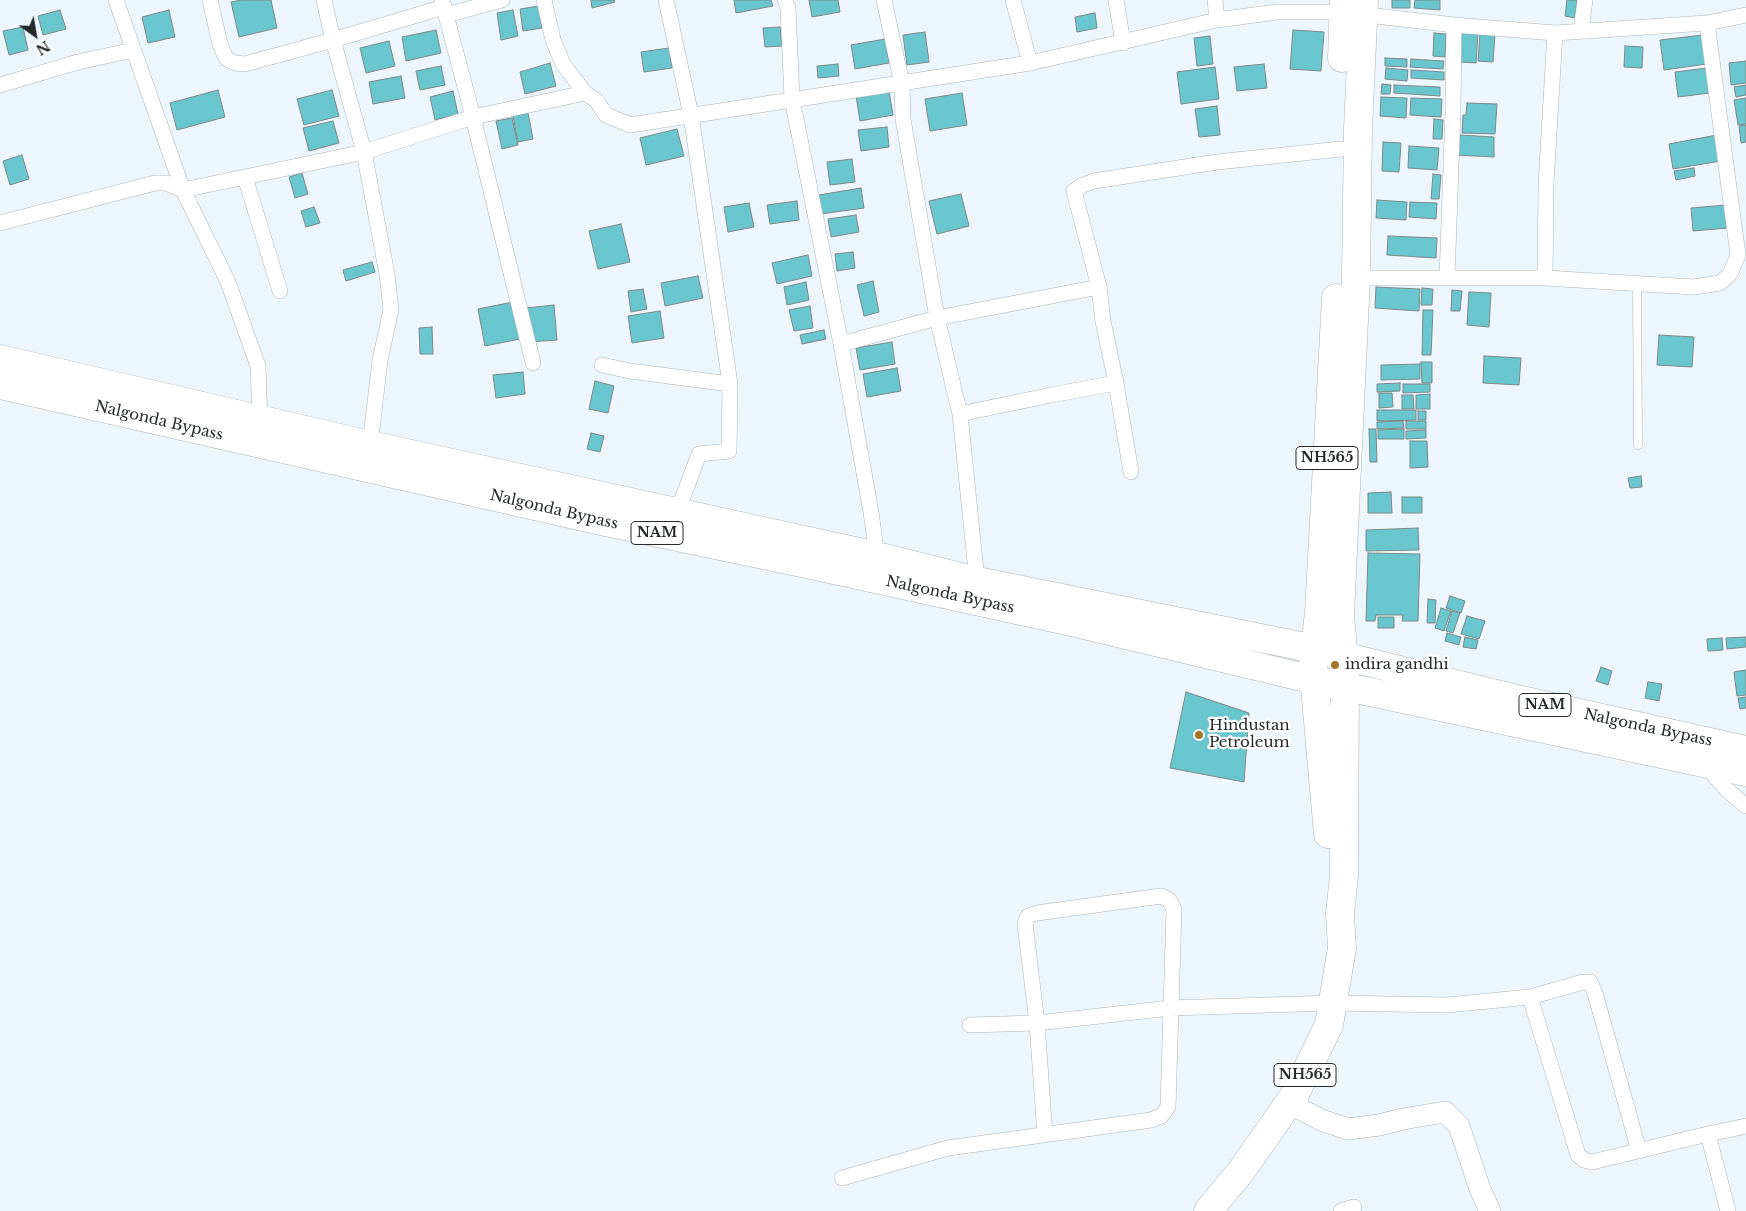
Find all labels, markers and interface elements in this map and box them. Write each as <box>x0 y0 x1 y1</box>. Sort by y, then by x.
north arrow <box>10 10 60 60</box>
text: N <box>33 37 53 59</box>
street label: Nalgonda Bypass <box>93 398 225 444</box>
road number: NH565 <box>1296 446 1358 469</box>
street label: Nalgonda Bypass <box>488 487 620 533</box>
road number: NAM <box>631 522 683 544</box>
street label: Nalgonda Bypass <box>884 573 1016 617</box>
place label: indira gandhi <box>1345 656 1449 674</box>
marker: indira gandhi <box>1329 659 1341 671</box>
road number: NAM <box>1519 694 1571 716</box>
street label: Nalgonda Bypass <box>1582 706 1714 750</box>
place label: Hindustan Petroleum <box>1209 717 1290 752</box>
marker: Hindustan Petroleum <box>1193 729 1205 741</box>
road number: NH565 <box>1274 1064 1336 1086</box>

